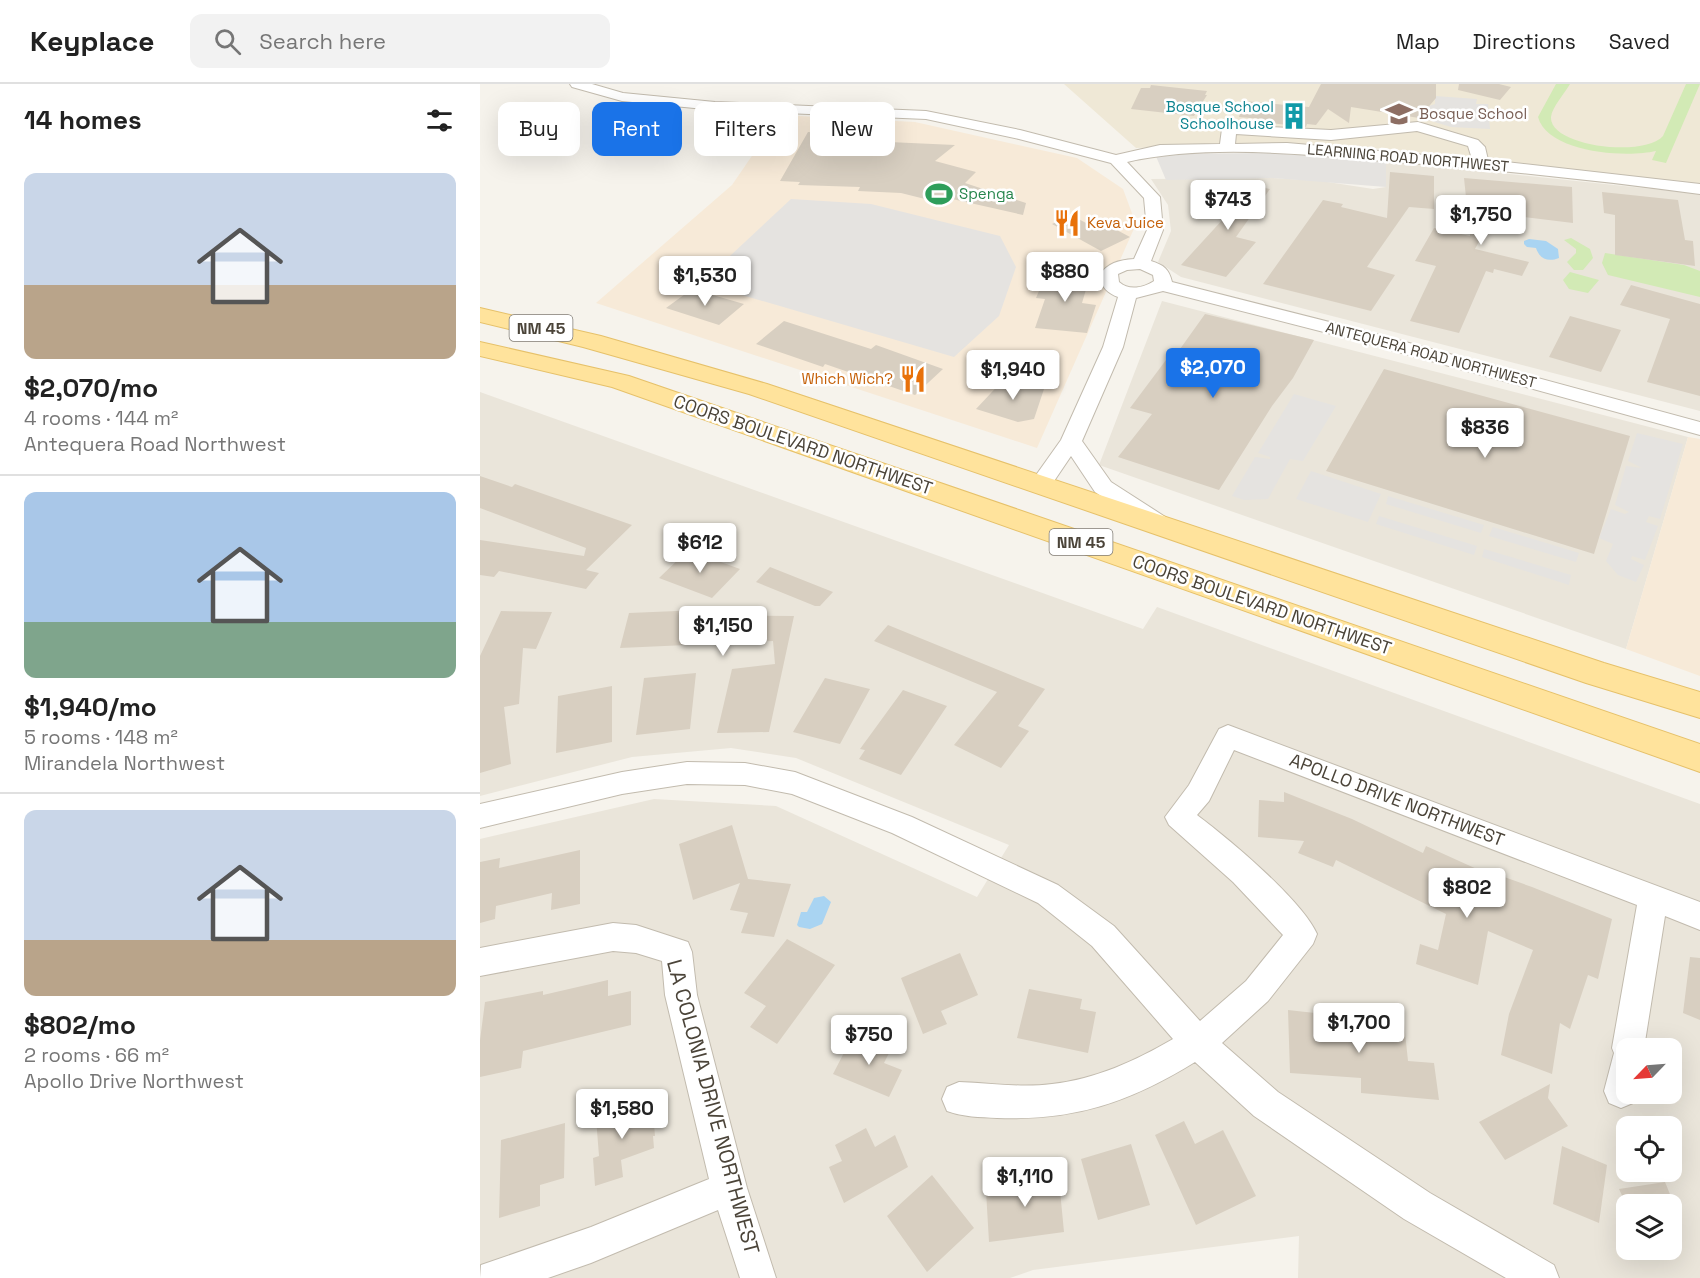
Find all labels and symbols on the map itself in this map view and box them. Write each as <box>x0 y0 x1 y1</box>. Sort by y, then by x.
place label: Bosque School Schoolhouse <box>1166 97 1274 133</box>
school or university icon: Bosque School <box>1384 99 1414 129</box>
building icon: Bosque School Schoolhouse <box>1279 101 1309 131</box>
place label: Bosque School <box>1419 104 1527 123</box>
street label: LEARNING ROAD NORTHWEST <box>1306 139 1510 176</box>
sports icon: Spenga <box>924 179 954 209</box>
pin: $743 <box>1192 180 1264 231</box>
place label: Spenga <box>959 184 1015 203</box>
pin: $1,750 <box>1432 195 1530 246</box>
restaurant icon: Keva Juice <box>1052 208 1082 238</box>
place label: Keva Juice <box>1087 213 1164 232</box>
pin: $880 <box>1029 252 1101 303</box>
pin: $1,530 <box>656 256 754 307</box>
road number: NM 45 <box>509 315 572 341</box>
street label: ANTEQUERA ROAD NORTHWEST <box>1324 317 1539 392</box>
pin: $2,070 <box>1164 348 1262 399</box>
pin: $1,940 <box>964 350 1062 401</box>
restaurant icon: Which Wich? <box>898 364 928 394</box>
place label: Which Wich? <box>801 369 893 388</box>
street label: COORS BOULEVARD NORTHWEST <box>671 389 936 500</box>
pin: $836 <box>1449 408 1521 459</box>
pin: $612 <box>664 523 736 574</box>
road number: NM 45 <box>1050 529 1112 555</box>
street label: COORS BOULEVARD NORTHWEST <box>1130 549 1395 660</box>
pin: $1,150 <box>674 606 772 657</box>
street label: APOLLO DRIVE NORTHWEST <box>1286 748 1508 851</box>
pin: $802 <box>1431 868 1503 919</box>
street label: LA COLONIA DRIVE NORTHWEST <box>661 956 766 1257</box>
pin: $1,700 <box>1310 1003 1408 1054</box>
pin: $750 <box>833 1015 905 1066</box>
north arrow <box>1616 1038 1682 1104</box>
pin: $1,580 <box>573 1089 671 1140</box>
pin: $1,110 <box>976 1157 1074 1208</box>

